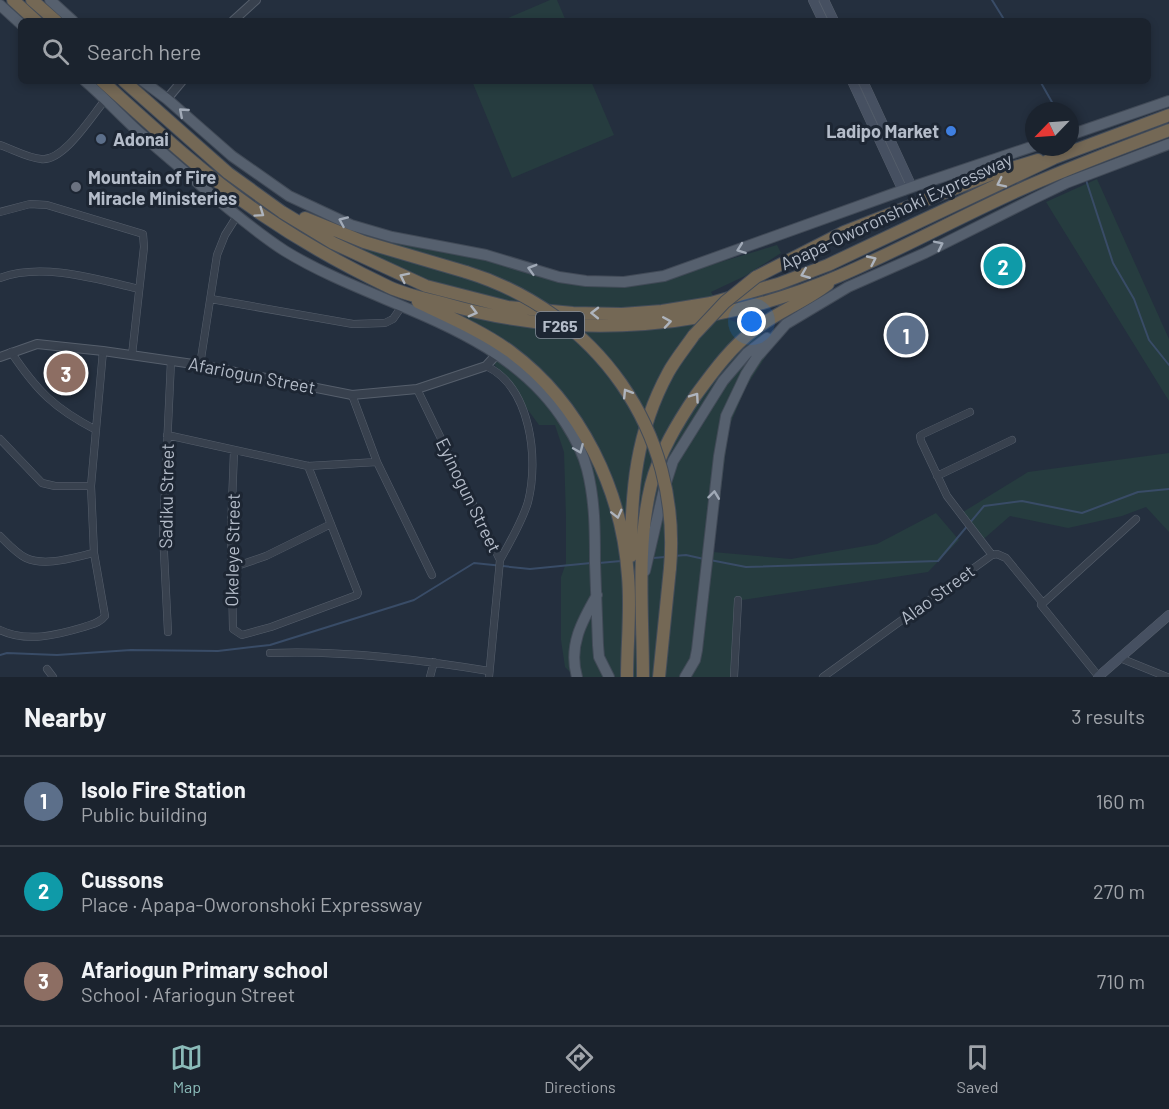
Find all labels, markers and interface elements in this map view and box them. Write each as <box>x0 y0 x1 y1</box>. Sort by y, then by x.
search box <box>18 18 1151 84</box>
icon: search <box>39 35 72 68</box>
text: Search here <box>87 38 201 64</box>
north arrow <box>1025 102 1079 156</box>
one-way arrow <box>179 108 190 119</box>
place label: Ladipo Market <box>826 120 939 142</box>
marker: Ladipo Market <box>944 124 958 138</box>
place label: Adonai <box>113 128 169 150</box>
marker: Adonai <box>94 132 108 146</box>
street label: Apapa-Oworonshoki Expressway <box>777 148 1015 274</box>
place label: Mountain of Fire Miracle Ministeries <box>88 166 237 209</box>
one-way arrow <box>997 176 1008 187</box>
marker: Mountain of Fire Miracle Ministeries <box>69 180 83 194</box>
one-way arrow <box>253 206 264 217</box>
one-way arrow <box>339 216 350 228</box>
one-way arrow <box>736 241 747 254</box>
one-way arrow <box>933 241 944 253</box>
pin: 2 <box>984 244 1022 288</box>
one-way arrow <box>866 255 877 267</box>
one-way arrow <box>527 264 538 276</box>
one-way arrow <box>801 267 812 279</box>
one-way arrow <box>400 273 411 285</box>
one-way arrow <box>468 304 478 317</box>
one-way arrow <box>590 307 599 320</box>
your location <box>737 307 766 336</box>
road number: F265 <box>536 312 584 338</box>
pin: 1 <box>886 312 926 358</box>
one-way arrow <box>662 316 671 328</box>
pin: 3 <box>46 350 86 395</box>
street label: Afariogun Street <box>187 352 317 398</box>
one-way arrow <box>623 389 635 399</box>
one-way arrow <box>687 393 698 404</box>
street label: Eyinogun Street <box>432 434 506 556</box>
one-way arrow <box>572 442 584 453</box>
street label: Sadiku Street <box>154 443 178 549</box>
one-way arrow <box>707 490 720 499</box>
street label: Okeleye Street <box>220 493 244 607</box>
one-way arrow <box>610 509 623 519</box>
street label: Alao Street <box>895 560 979 628</box>
text: Nearby <box>24 701 106 732</box>
text: 3 results <box>1071 704 1145 728</box>
text: Isolo Fire Station <box>81 776 246 802</box>
text: 1 <box>40 789 47 813</box>
text: 160 m <box>1096 789 1145 813</box>
text: Public building <box>81 802 207 826</box>
text: Cussons <box>81 866 164 892</box>
text: 2 <box>38 879 49 903</box>
text: 270 m <box>1093 879 1145 903</box>
text: Place · Apapa-Oworonshoki Expressway <box>81 892 422 916</box>
text: Afariogun Primary school <box>81 956 328 982</box>
text: 3 <box>38 969 49 993</box>
text: 710 m <box>1097 969 1145 993</box>
text: School · Afariogun Street <box>81 982 295 1006</box>
tab: Map <box>170 1041 203 1096</box>
tab: Directions <box>544 1041 616 1096</box>
tab: Saved <box>957 1041 999 1096</box>

